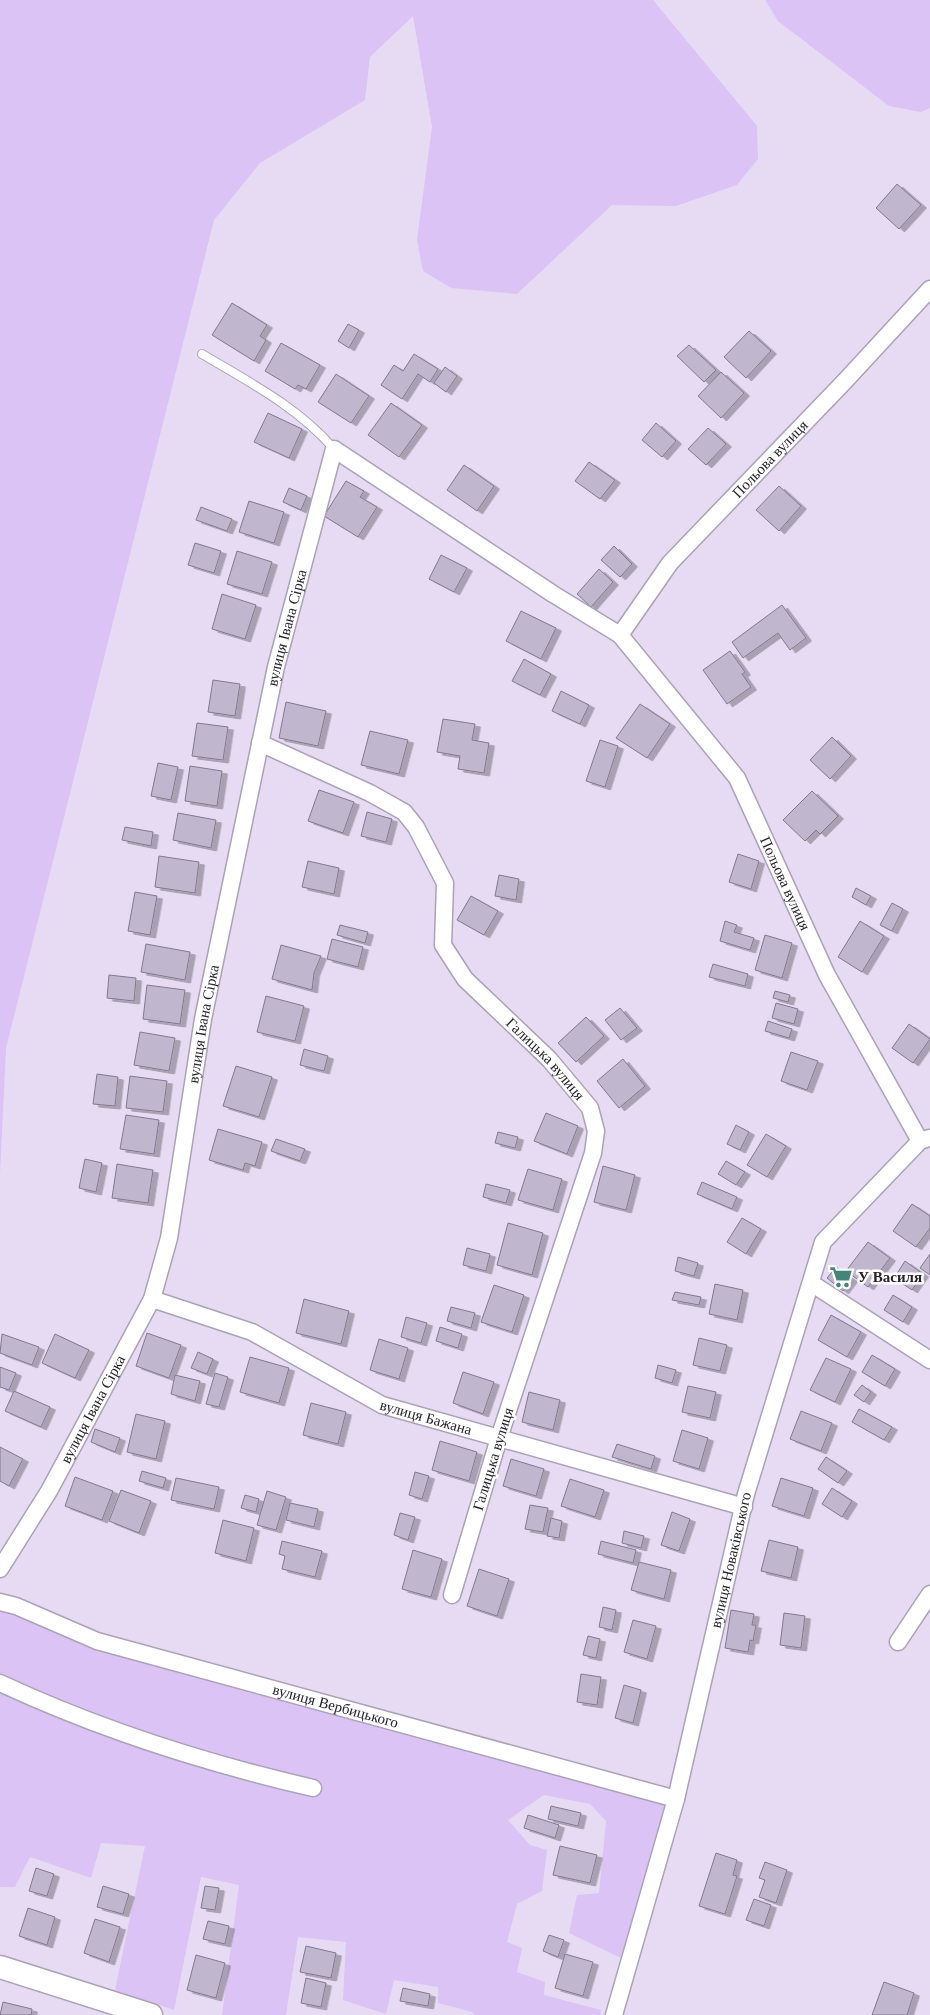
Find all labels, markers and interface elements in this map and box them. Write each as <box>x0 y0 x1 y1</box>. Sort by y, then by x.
street label: Польова вулиця <box>729 417 811 501</box>
street label: вулиця Івана Сірка <box>264 567 310 688</box>
street label: Польова вулиця <box>757 834 814 933</box>
street label: вулиця Івана Сірка <box>185 963 222 1084</box>
street label: Галицька вулиця <box>503 1015 588 1103</box>
supermarket icon: У Василя <box>828 1264 854 1290</box>
place label: У Василя <box>858 1269 922 1285</box>
street label: вулиця Івана Сірка <box>57 1352 128 1466</box>
street label: вулиця Бажана <box>378 1397 474 1438</box>
street label: Галицька вулиця <box>470 1406 516 1512</box>
street label: вулиця Новаківського <box>708 1490 754 1629</box>
street label: вулиця Вербицького <box>271 1681 400 1731</box>

